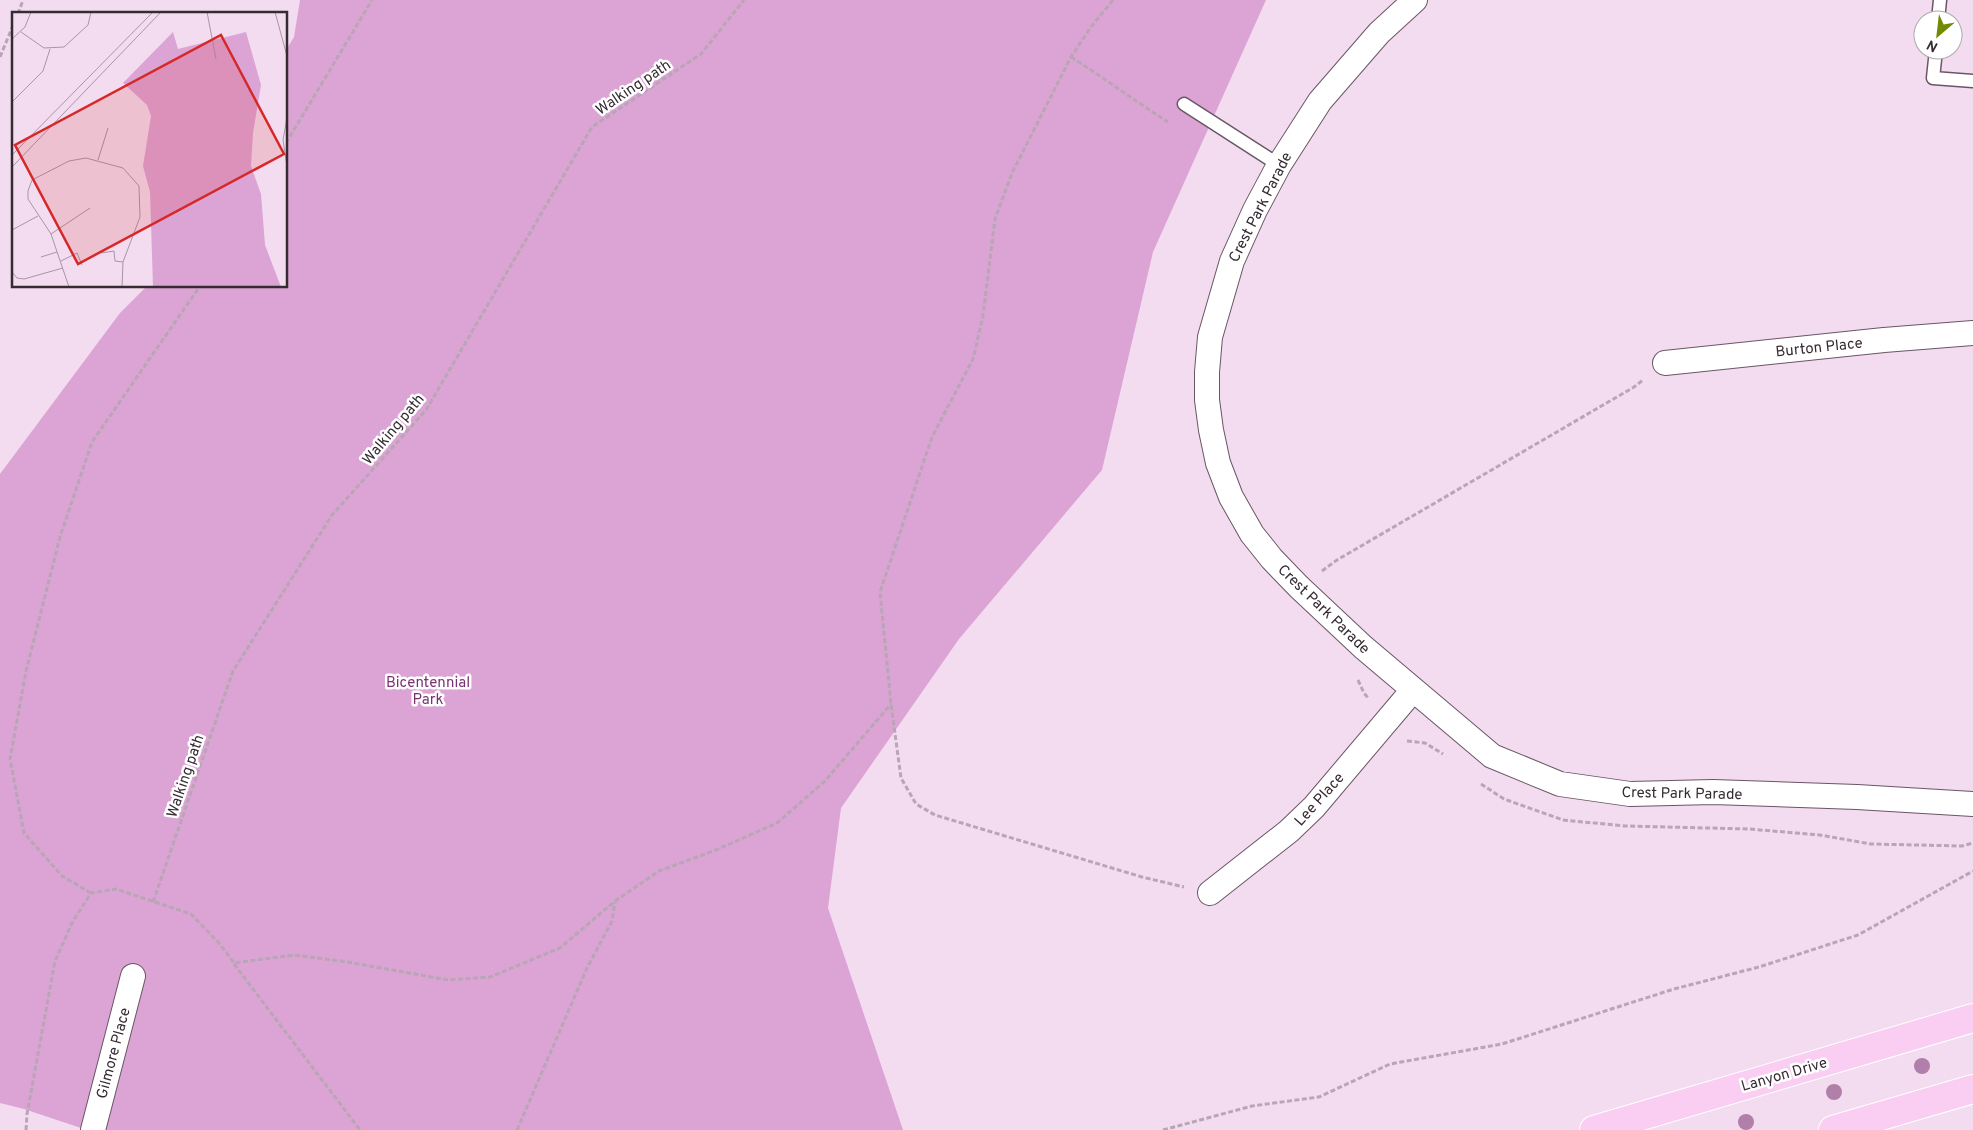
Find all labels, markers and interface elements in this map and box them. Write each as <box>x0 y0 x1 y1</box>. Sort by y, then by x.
north arrow <box>1913 10 1963 60</box>
inset map <box>12 12 288 288</box>
text: N <box>1924 35 1941 55</box>
street label: Walking path <box>593 56 675 120</box>
street label: Crest Park Parade <box>1225 149 1297 266</box>
street label: Burton Place <box>1775 334 1864 363</box>
street label: Walking path <box>359 391 429 469</box>
street label: Crest Park Parade <box>1273 561 1373 659</box>
park label: Bicentennial Park <box>386 674 470 710</box>
street label: Walking path <box>163 732 210 821</box>
street label: Lee Place <box>1291 769 1349 831</box>
street label: Crest Park Parade <box>1621 784 1743 805</box>
street label: Gilmore Place <box>93 1006 136 1101</box>
street label: Lanyon Drive <box>1739 1054 1830 1097</box>

